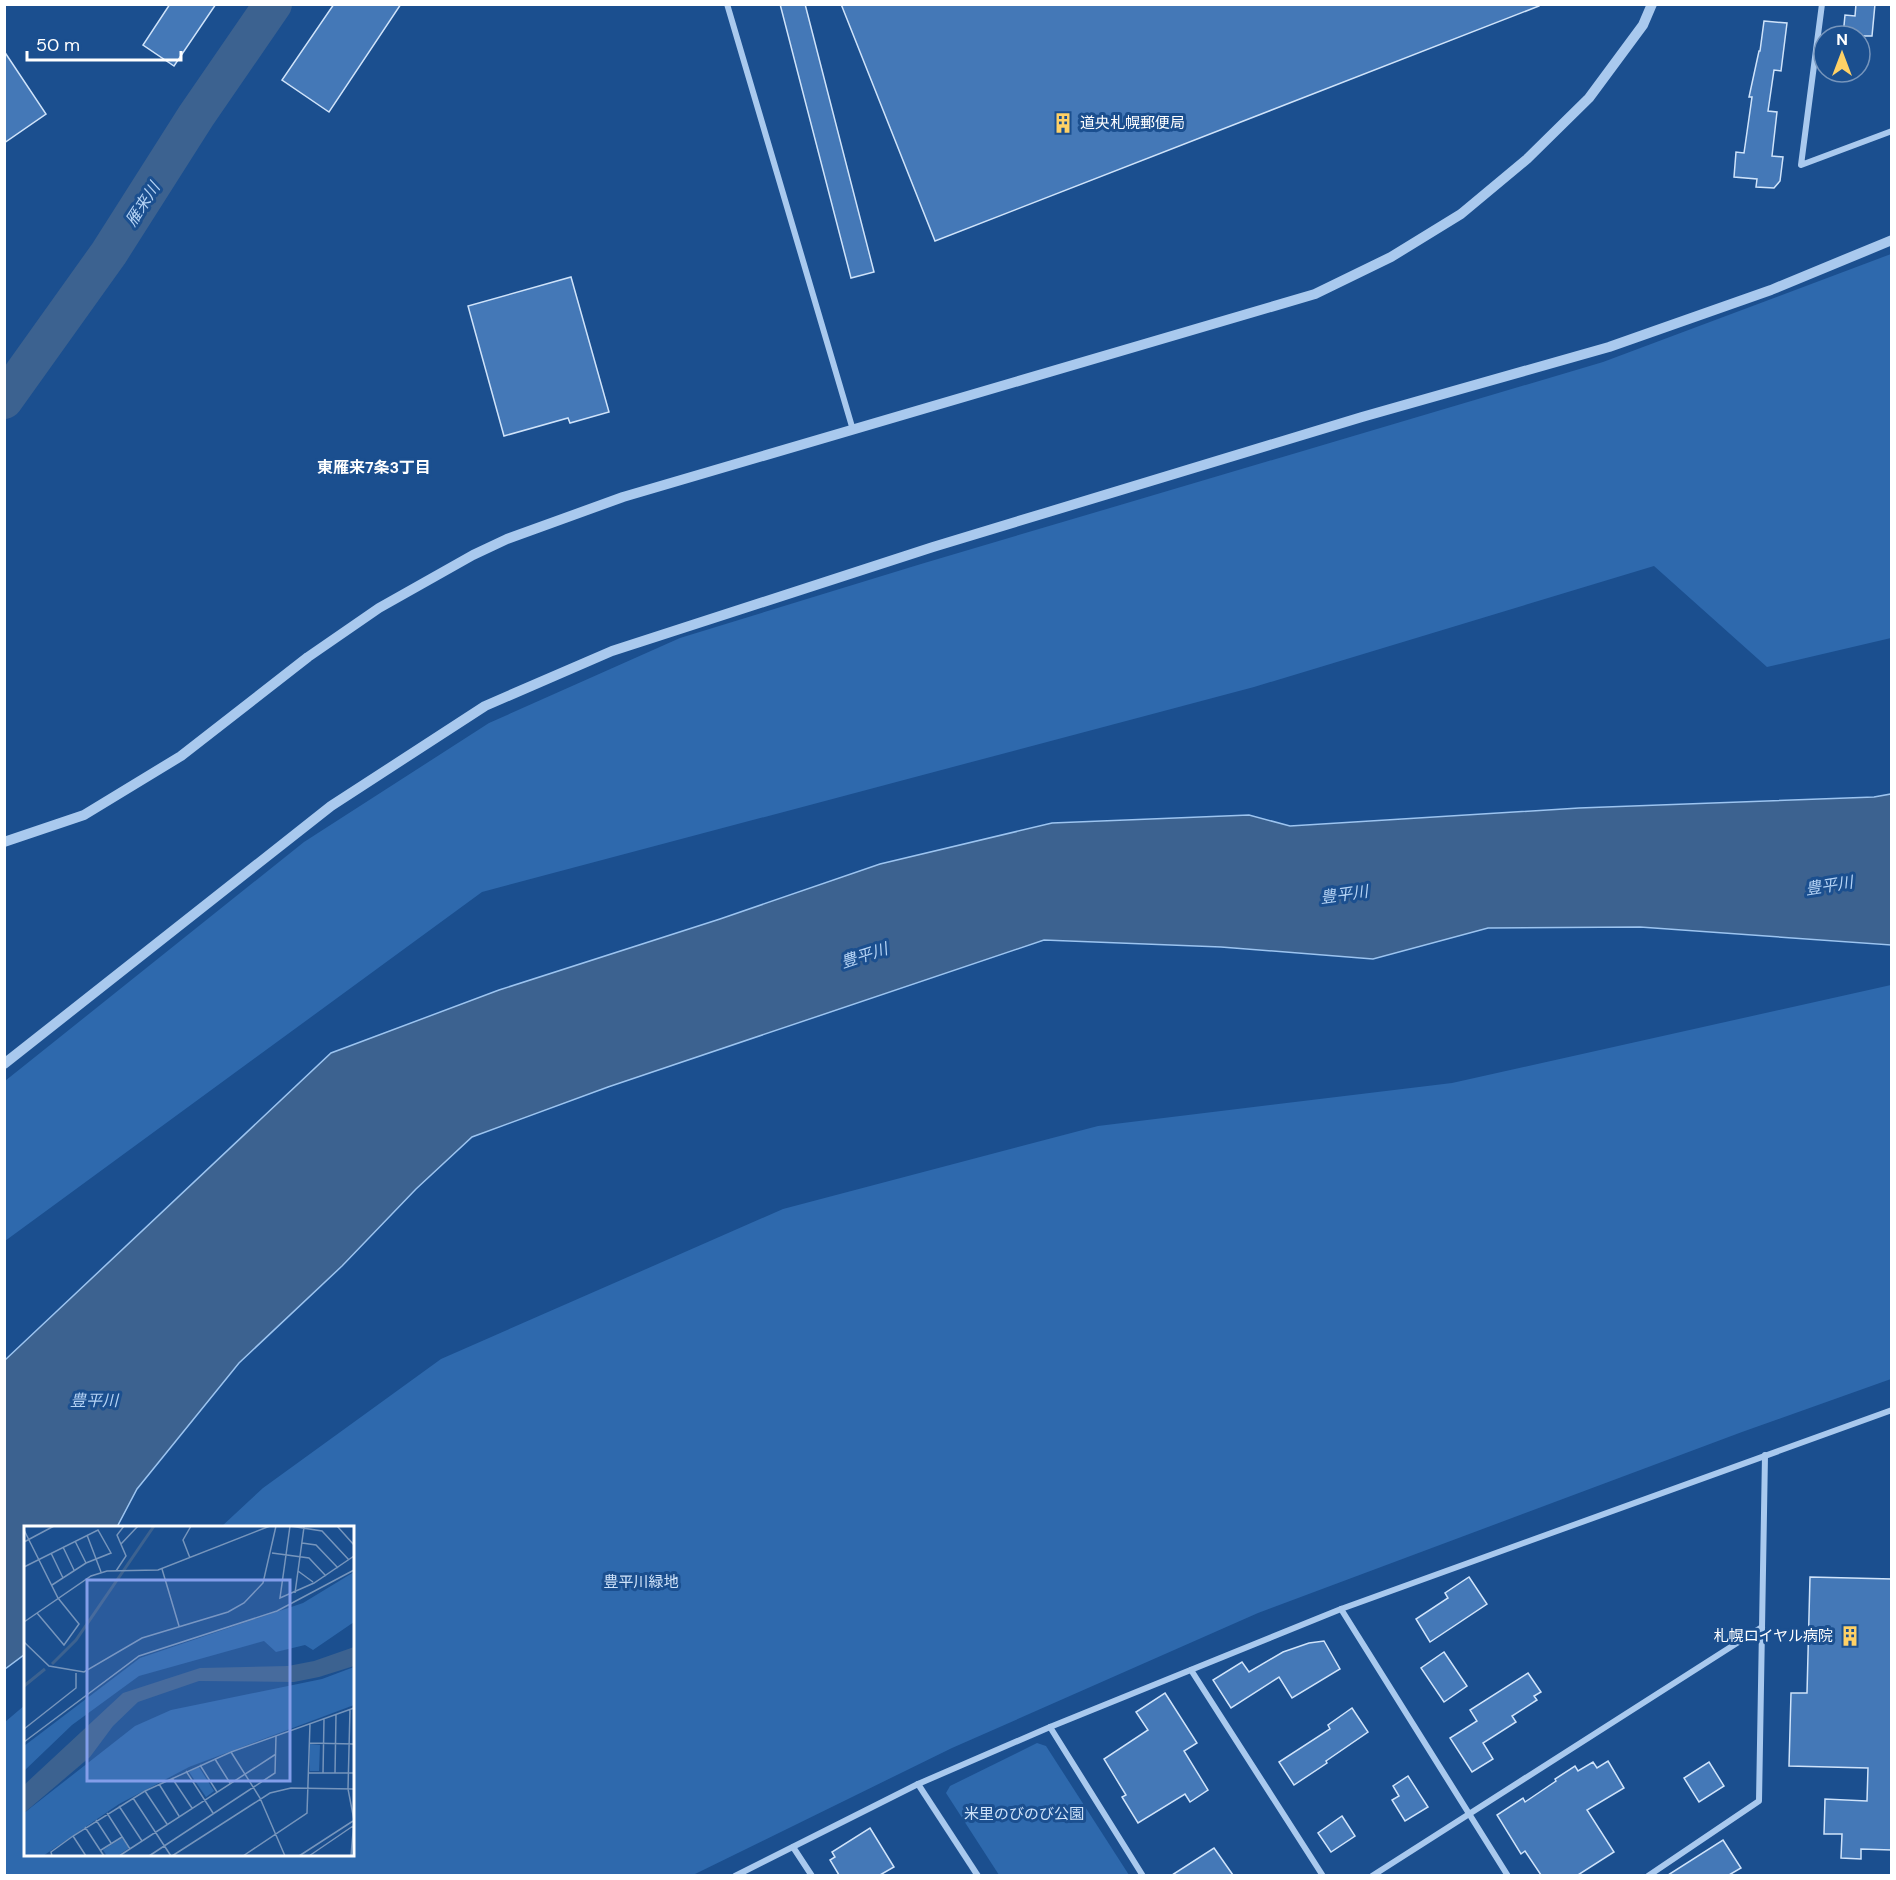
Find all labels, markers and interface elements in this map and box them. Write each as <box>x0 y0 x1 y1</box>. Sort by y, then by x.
scale bar <box>27 24 182 62</box>
north arrow <box>1812 24 1872 84</box>
text: N <box>1836 29 1848 50</box>
text: 50 m <box>36 33 80 57</box>
building icon: 道央札幌郵便局 <box>1051 111 1075 135</box>
place label: 道央札幌郵便局 <box>1080 113 1185 133</box>
water label: 雁来川 <box>121 177 165 230</box>
district label: 東雁来7条3丁目 <box>317 457 431 478</box>
water label: 豊平川 <box>1804 871 1856 900</box>
water label: 豊平川 <box>1319 880 1371 908</box>
water label: 豊平川 <box>838 937 892 973</box>
water label: 豊平川 <box>70 1390 120 1411</box>
inset map <box>24 1526 354 1856</box>
park label: 豊平川緑地 <box>603 1572 679 1592</box>
building icon: 札幌ロイヤル病院 <box>1838 1624 1862 1648</box>
place label: 札幌ロイヤル病院 <box>1713 1626 1833 1646</box>
park label: 米里のびのび公園 <box>964 1804 1084 1824</box>

